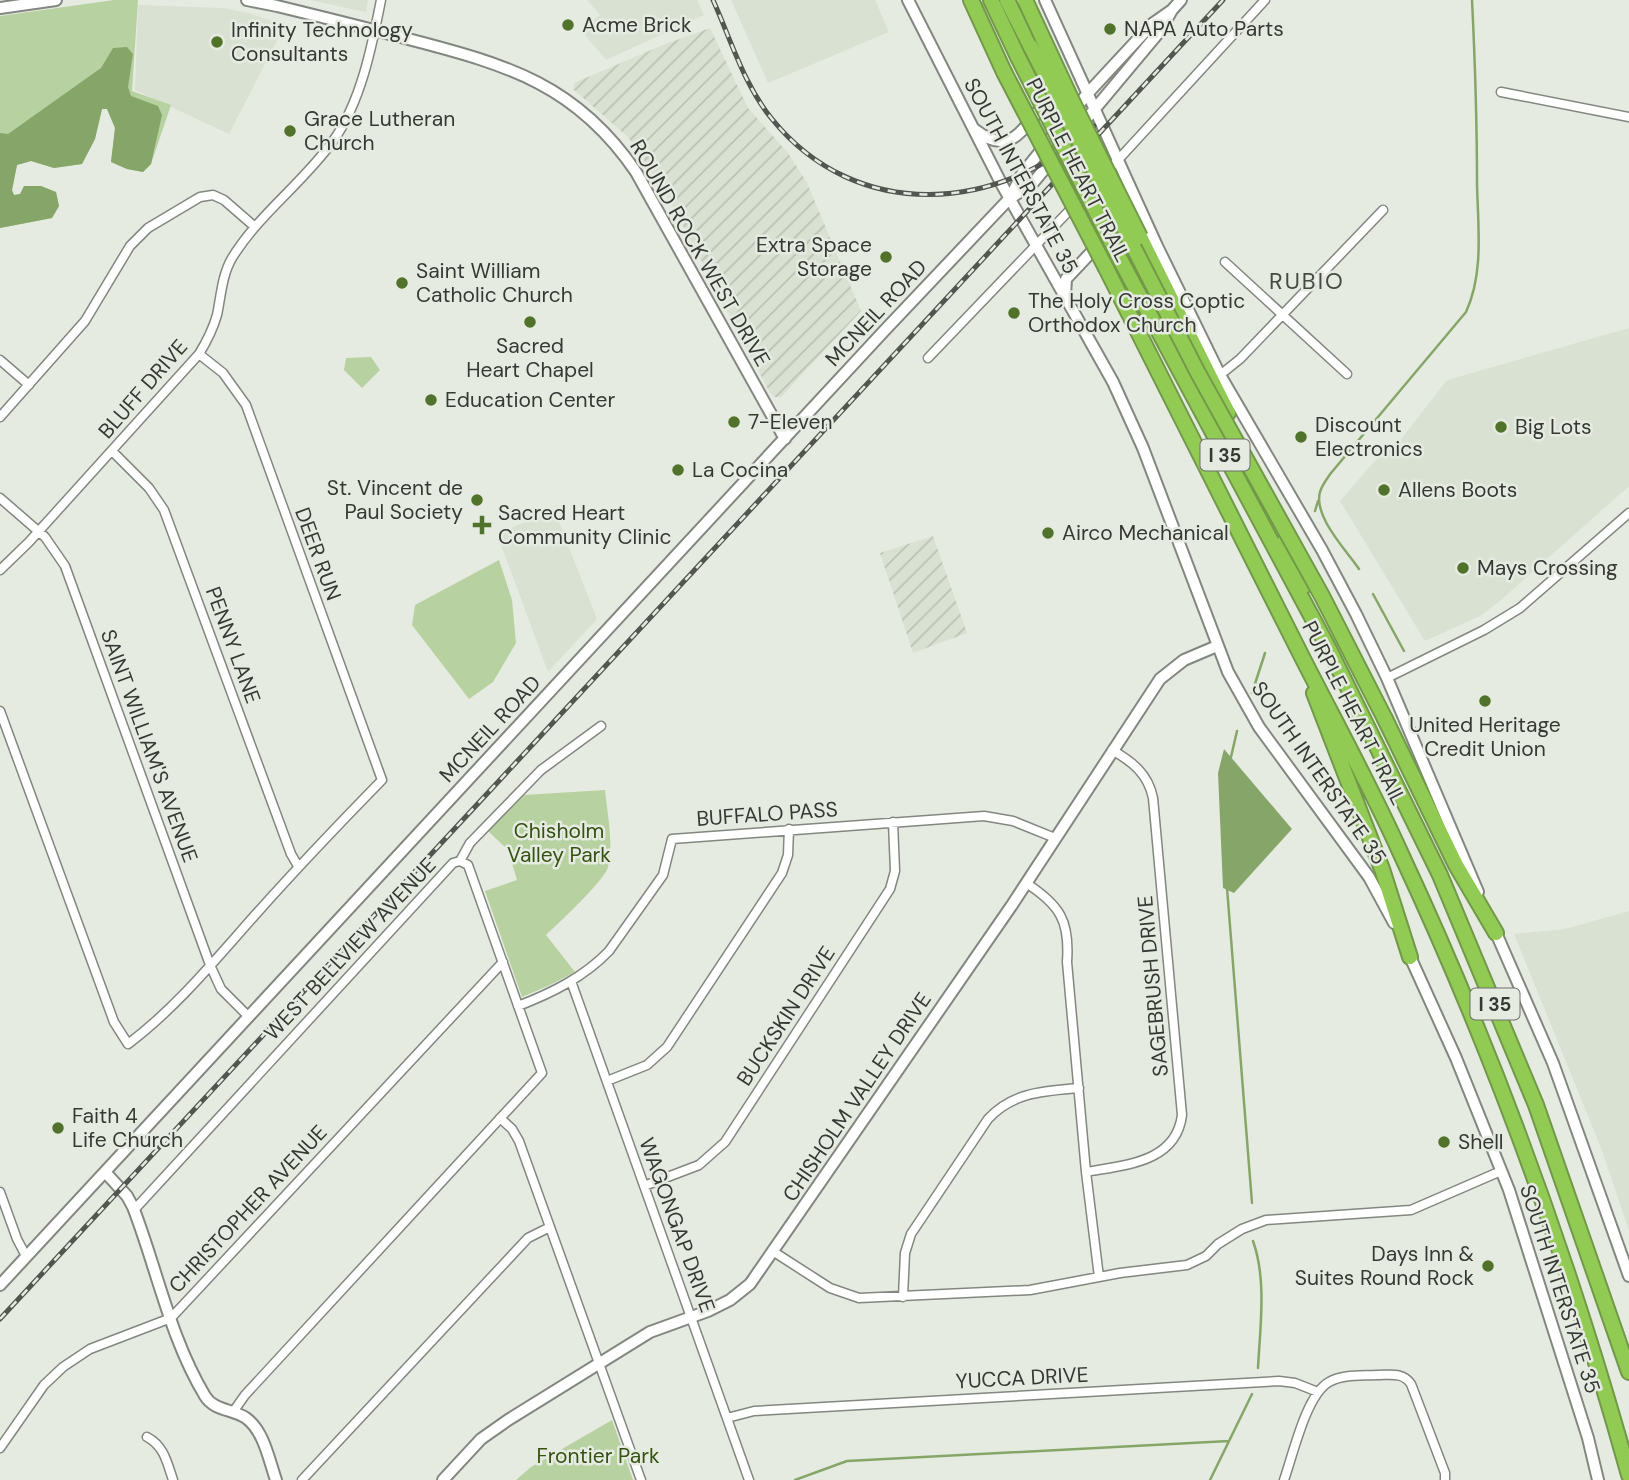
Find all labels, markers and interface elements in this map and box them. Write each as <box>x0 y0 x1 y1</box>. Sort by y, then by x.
place label: Acme Brick <box>582 11 692 39</box>
place label: NAPA Auto Parts <box>1124 15 1284 43</box>
place label: Infinity Technology Consultants <box>231 16 413 68</box>
marker: Acme Brick <box>560 17 576 33</box>
marker: NAPA Auto Parts <box>1102 21 1118 37</box>
marker: Infinity Technology Consultants <box>209 34 225 50</box>
street label: SOUTH INTERSTATE 35 <box>957 73 1085 279</box>
street label: PURPLE HEART TRAIL <box>1019 73 1137 267</box>
place label: Grace Lutheran Church <box>304 105 455 157</box>
marker: Grace Lutheran Church <box>282 123 298 139</box>
street label: ROUND ROCK WEST DRIVE <box>623 134 777 372</box>
place label: Extra Space Storage <box>756 231 872 283</box>
marker: Extra Space Storage <box>878 249 894 265</box>
street label: MCNEIL ROAD <box>819 253 933 373</box>
place label: Saint William Catholic Church <box>416 257 573 309</box>
district label: RUBIO <box>1269 266 1345 296</box>
marker: Saint William Catholic Church <box>394 275 410 291</box>
place label: The Holy Cross Coptic Orthodox Church <box>1028 287 1245 339</box>
marker: The Holy Cross Coptic Orthodox Church <box>1006 305 1022 321</box>
marker: Sacred Heart Chapel <box>522 314 538 330</box>
place label: Sacred Heart Chapel <box>466 332 594 384</box>
street label: BLUFF DRIVE <box>92 334 194 444</box>
place label: Education Center <box>445 386 615 414</box>
marker: Education Center <box>423 392 439 408</box>
place label: 7-Eleven <box>748 408 832 436</box>
place label: Discount Electronics <box>1315 411 1423 463</box>
place label: Big Lots <box>1515 413 1591 441</box>
marker: 7-Eleven <box>726 414 742 430</box>
marker: Big Lots <box>1493 419 1509 435</box>
marker: Discount Electronics <box>1293 429 1309 445</box>
road number: I 35 <box>1200 440 1250 470</box>
place label: La Cocina <box>692 456 788 484</box>
marker: La Cocina <box>670 462 686 478</box>
place label: St. Vincent de Paul Society <box>327 474 463 526</box>
place label: Allens Boots <box>1398 476 1517 504</box>
marker: Allens Boots <box>1376 482 1392 498</box>
marker: St. Vincent de Paul Society <box>469 492 485 508</box>
place label: Sacred Heart Community Clinic <box>498 499 671 551</box>
street label: DEER RUN <box>288 504 348 604</box>
marker: Sacred Heart Community Clinic <box>472 515 492 535</box>
place label: Airco Mechanical <box>1062 519 1229 547</box>
marker: Airco Mechanical <box>1040 525 1056 541</box>
place label: Mays Crossing <box>1477 554 1618 582</box>
marker: Mays Crossing <box>1455 560 1471 576</box>
street label: PENNY LANE <box>199 583 267 707</box>
street label: PURPLE HEART TRAIL <box>1295 616 1413 810</box>
street label: SAINT WILLIAM'S AVENUE <box>94 626 204 866</box>
street label: MCNEIL ROAD <box>433 669 547 789</box>
street label: SOUTH INTERSTATE 35 <box>1245 676 1393 870</box>
marker: United Heritage Credit Union <box>1477 693 1493 709</box>
place label: United Heritage Credit Union <box>1409 711 1561 763</box>
street label: BUFFALO PASS <box>695 795 839 833</box>
park label: Chisholm Valley Park <box>507 817 611 869</box>
street label: WEST BELLVIEW AVENUE <box>258 852 442 1046</box>
street label: SAGEBRUSH DRIVE <box>1131 894 1175 1078</box>
street label: BUCKSKIN DRIVE <box>730 941 842 1091</box>
street label: CHISHOLM VALLEY DRIVE <box>776 987 938 1207</box>
road number: I 35 <box>1470 988 1520 1020</box>
place label: Faith 4 Life Church <box>72 1102 183 1154</box>
street label: CHRISTOPHER AVENUE <box>163 1119 333 1299</box>
marker: Faith 4 Life Church <box>50 1120 66 1136</box>
place label: Shell <box>1458 1128 1504 1156</box>
street label: WAGONGAP DRIVE <box>632 1134 722 1316</box>
marker: Shell <box>1436 1134 1452 1150</box>
street label: SOUTH INTERSTATE 35 <box>1513 1181 1607 1397</box>
place label: Days Inn & Suites Round Rock <box>1295 1240 1474 1292</box>
marker: Days Inn & Suites Round Rock <box>1480 1258 1496 1274</box>
street label: YUCCA DRIVE <box>955 1361 1089 1395</box>
park label: Frontier Park <box>536 1442 660 1470</box>

